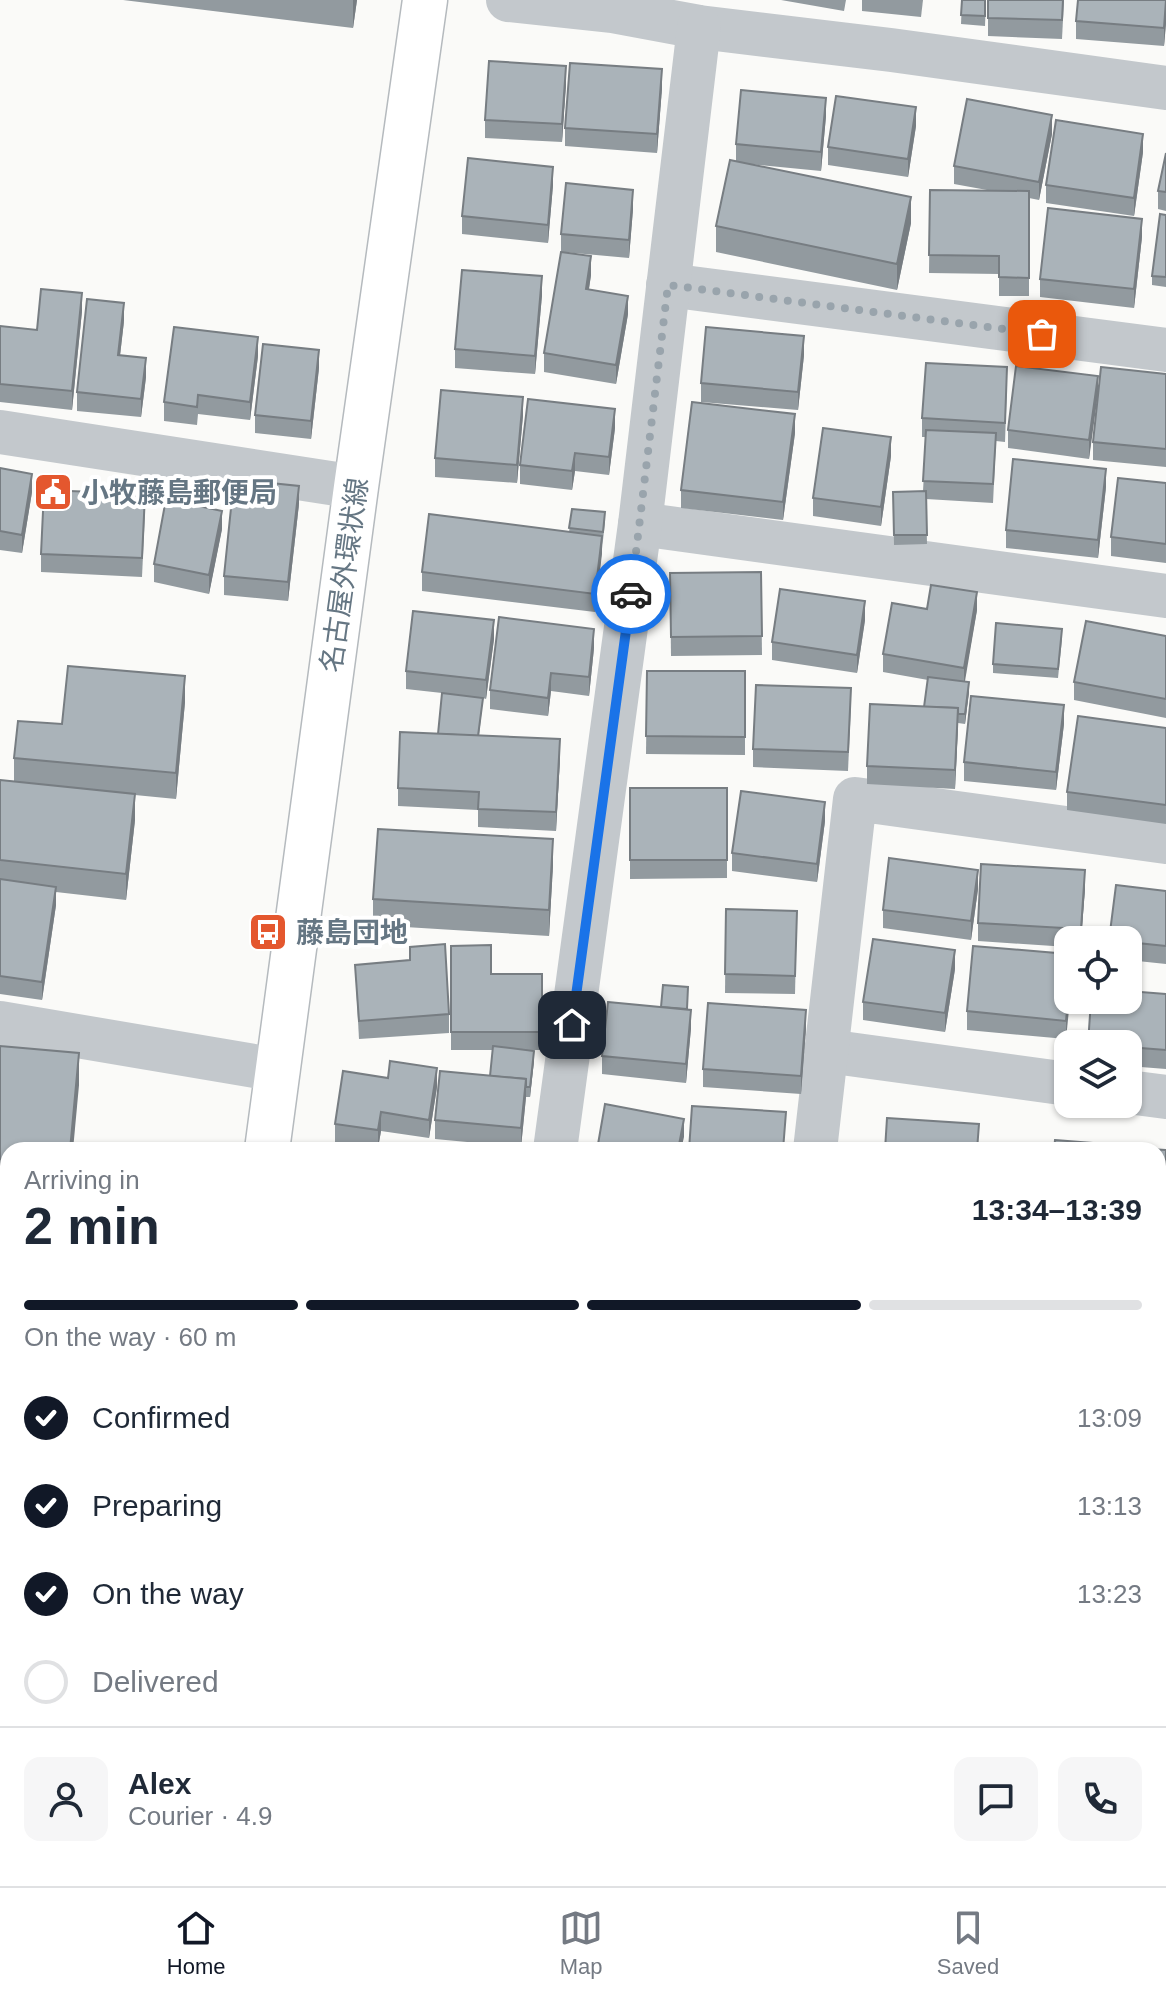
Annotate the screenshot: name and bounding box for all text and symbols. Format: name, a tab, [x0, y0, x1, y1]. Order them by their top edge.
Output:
pin	[1008, 300, 1076, 368]
icon: bag	[1020, 312, 1064, 356]
public building icon: 小牧藤島郵便局	[32, 471, 74, 513]
street label: 名古屋外環状線	[316, 476, 373, 674]
place label: 小牧藤島郵便局	[81, 477, 277, 508]
courier	[591, 554, 671, 634]
icon: car	[609, 572, 653, 616]
bus stop icon: 藤島団地	[247, 911, 289, 953]
place label: 藤島団地	[296, 917, 408, 948]
map controls	[1054, 926, 1142, 1118]
button: locate	[1054, 926, 1142, 1014]
pin	[538, 991, 606, 1059]
icon: home	[550, 1003, 594, 1047]
button: layers	[1054, 1030, 1142, 1118]
text: Arriving in	[24, 1165, 140, 1195]
text: 13:34–13:39	[972, 1193, 1142, 1226]
text: 2 min	[24, 1197, 160, 1255]
text: On the way · 60 m	[24, 1322, 236, 1352]
icon: check	[24, 1396, 68, 1440]
text: Confirmed	[92, 1401, 230, 1434]
text: 13:09	[1077, 1403, 1142, 1433]
icon: check	[24, 1484, 68, 1528]
text: Preparing	[92, 1489, 222, 1522]
text: 13:13	[1077, 1491, 1142, 1521]
icon: check	[24, 1572, 68, 1616]
text: On the way	[92, 1577, 244, 1610]
text: 13:23	[1077, 1579, 1142, 1609]
text: Delivered	[92, 1665, 219, 1698]
button: person	[24, 1757, 108, 1841]
button: chat	[954, 1757, 1038, 1841]
button: phone	[1058, 1757, 1142, 1841]
text: Alex	[128, 1767, 191, 1800]
text: Courier · 4.9	[128, 1801, 273, 1831]
tab: Home	[167, 1906, 226, 1980]
tab: Map	[559, 1906, 603, 1980]
tab: Saved	[937, 1906, 999, 1980]

